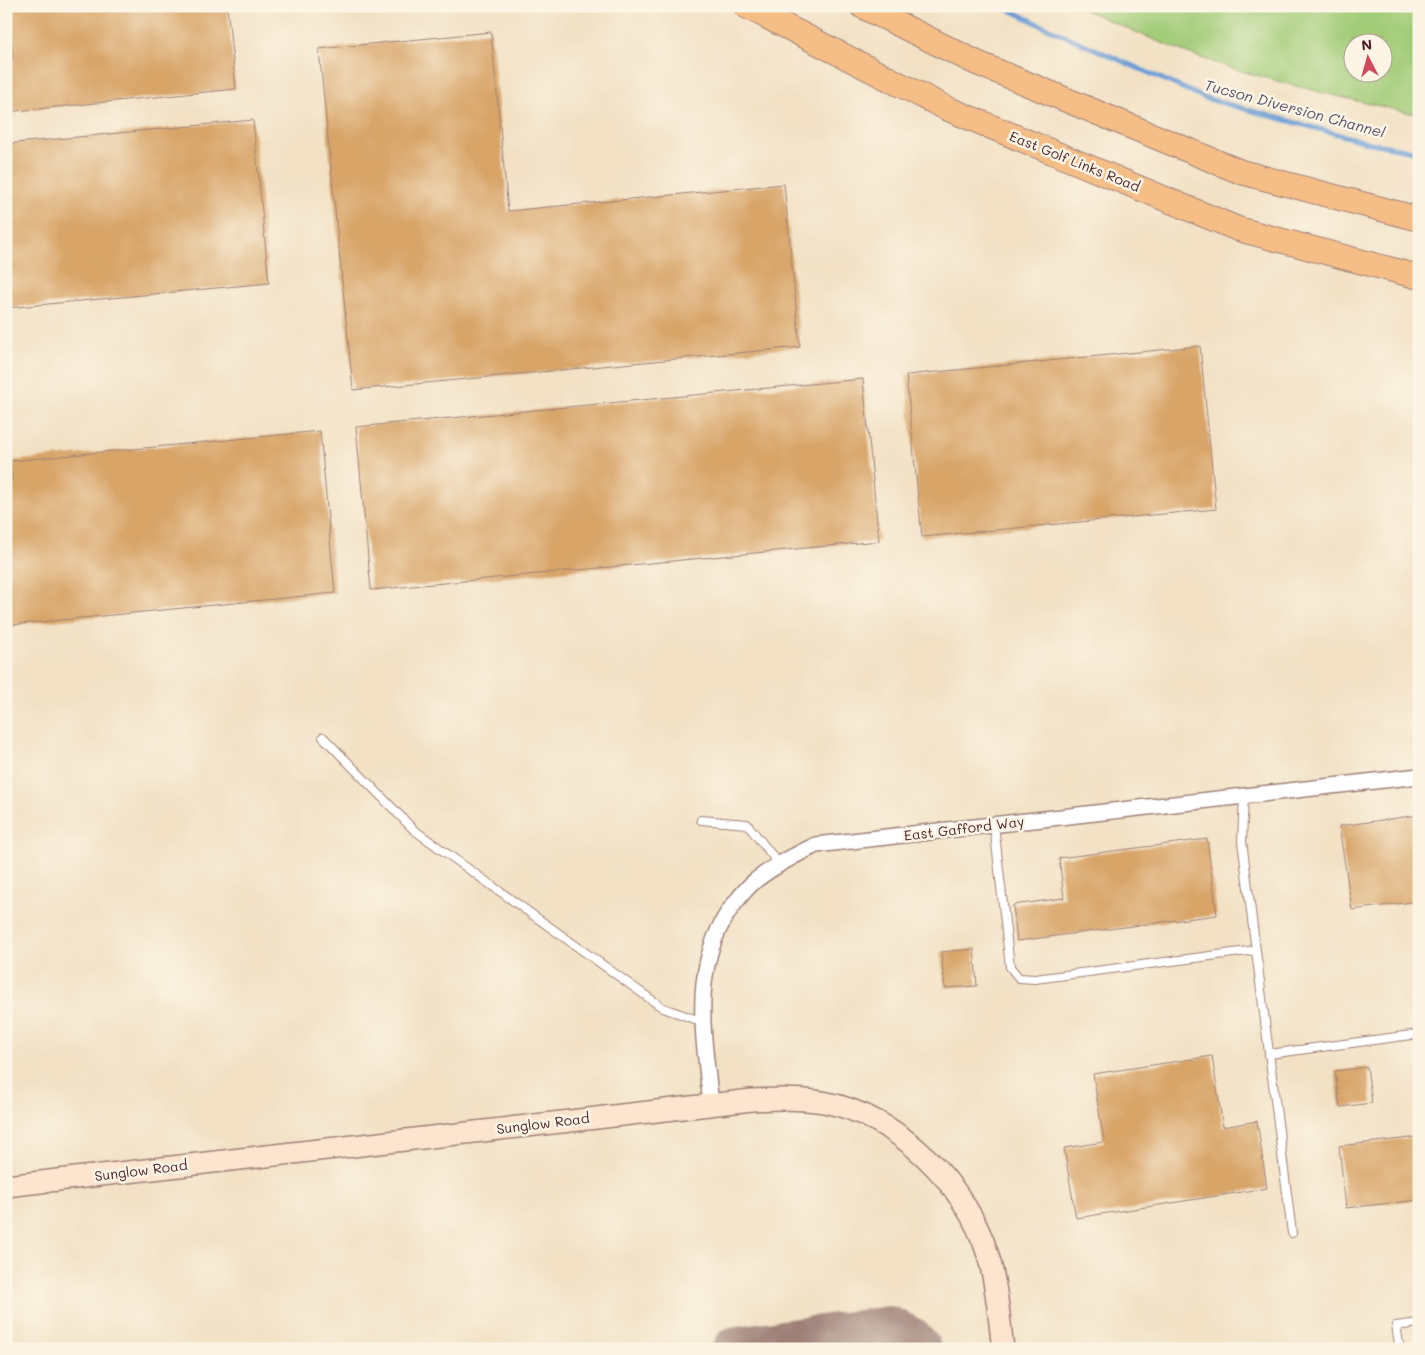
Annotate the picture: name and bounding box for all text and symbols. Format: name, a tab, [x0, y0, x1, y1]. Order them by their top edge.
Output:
north arrow	[1342, 32, 1392, 82]
text: N	[1360, 35, 1373, 55]
water label: Tucson Diversion Channel	[1202, 74, 1388, 142]
street label: East Golf Links Road	[1007, 126, 1143, 196]
street label: East Gafford Way	[903, 811, 1025, 845]
street label: Sunglow Road	[495, 1108, 591, 1138]
street label: Sunglow Road	[93, 1155, 189, 1185]

